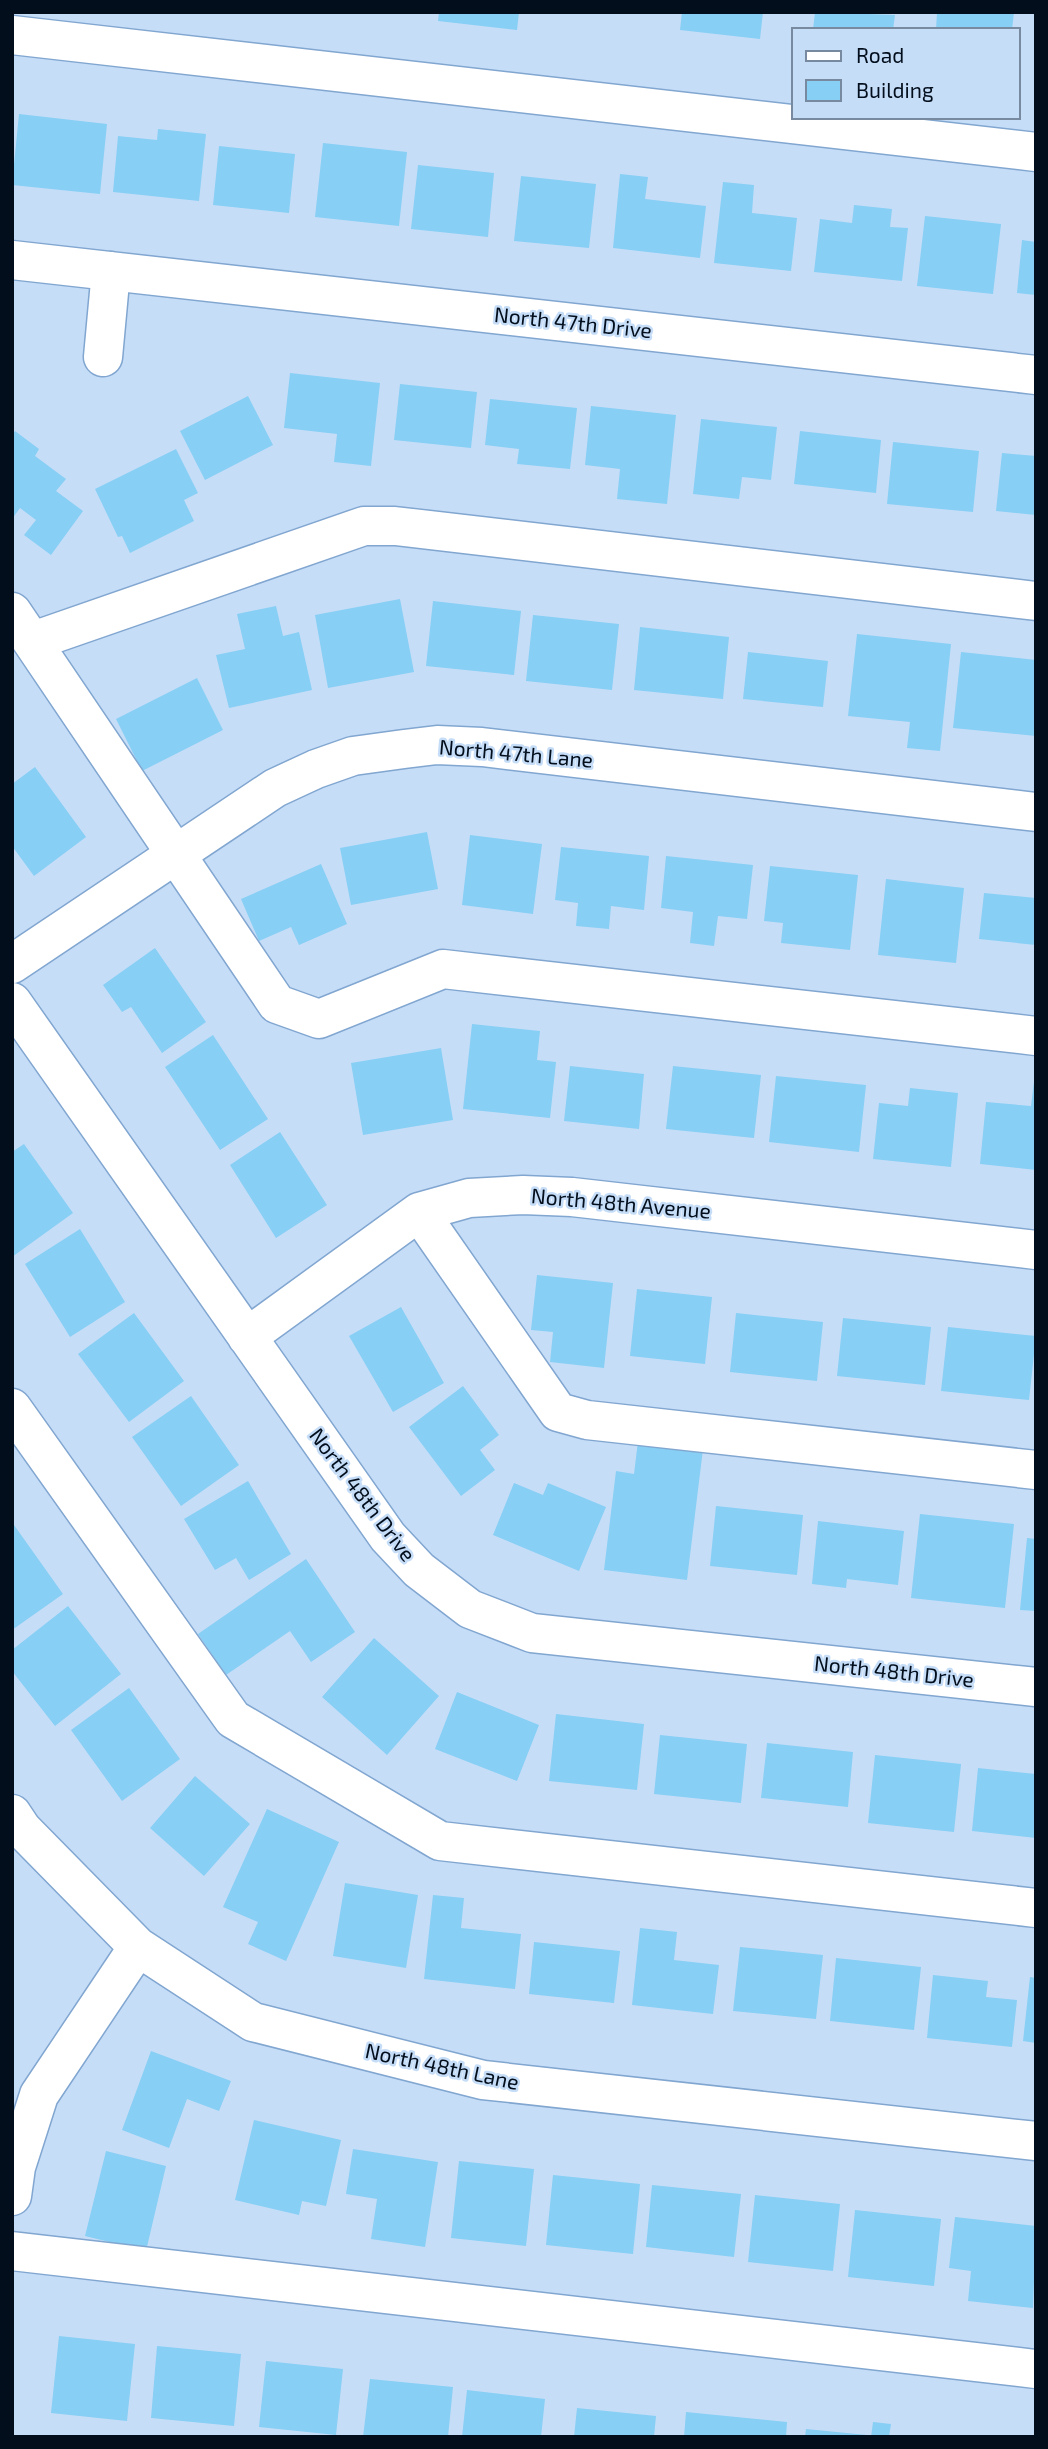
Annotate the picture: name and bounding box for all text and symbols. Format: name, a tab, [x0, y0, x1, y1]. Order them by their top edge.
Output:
legend	[792, 28, 1020, 119]
text: Road	[856, 42, 904, 67]
text: Building	[856, 77, 934, 102]
street label: North 47th Drive	[493, 301, 653, 342]
street label: North 47th Lane	[438, 733, 594, 772]
street label: North 48th Avenue	[530, 1182, 712, 1223]
street label: North 48th Drive	[305, 1423, 421, 1566]
street label: North 48th Drive	[813, 1650, 975, 1691]
street label: North 48th Lane	[363, 2037, 521, 2094]

